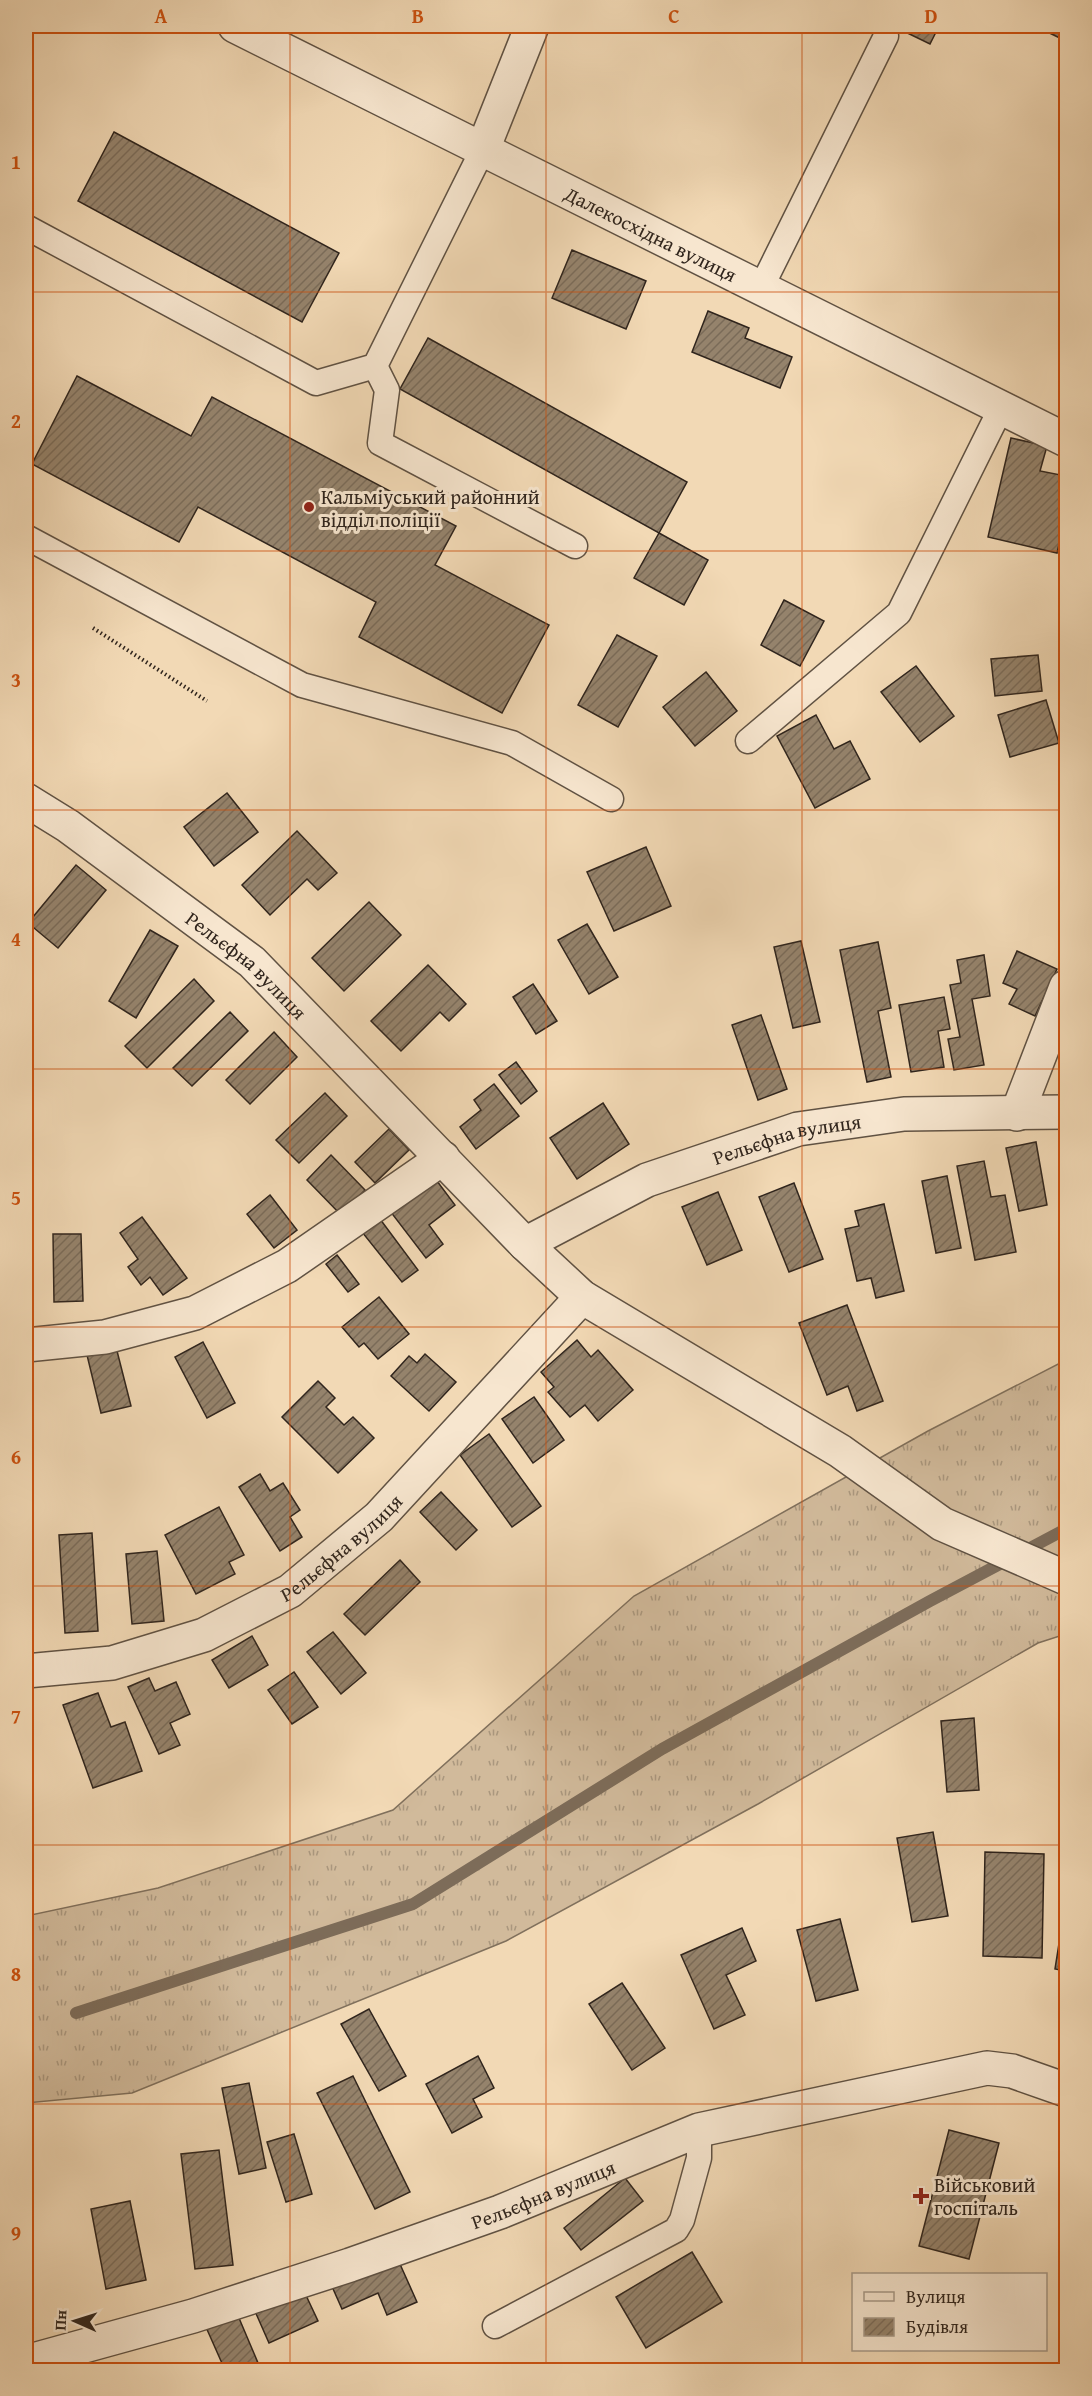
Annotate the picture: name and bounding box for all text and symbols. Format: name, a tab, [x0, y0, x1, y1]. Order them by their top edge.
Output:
text: A	[155, 1, 168, 30]
text: B	[412, 1, 424, 30]
text: C	[668, 1, 680, 30]
text: D	[924, 1, 938, 30]
text: 1	[11, 147, 21, 176]
street label: Далекосхідна вулиця	[559, 178, 742, 288]
text: 2	[11, 406, 21, 435]
place label: Кальміуський районний відділ поліції	[321, 482, 540, 534]
marker: Кальміуський районний відділ поліції	[302, 500, 316, 514]
text: 3	[11, 665, 21, 694]
street label: Рельєфна вулиця	[180, 904, 314, 1025]
text: 4	[11, 924, 21, 953]
street label: Рельєфна вулиця	[709, 1106, 863, 1171]
text: 5	[11, 1183, 21, 1212]
text: 6	[11, 1442, 21, 1471]
street label: Рельєфна вулиця	[275, 1487, 408, 1608]
text: 7	[11, 1701, 21, 1730]
text: 8	[11, 1959, 21, 1988]
street label: Рельєфна вулиця	[467, 2152, 619, 2236]
place label: Військовий госпіталь	[934, 2170, 1035, 2222]
marker: Військовий госпіталь	[912, 2187, 930, 2205]
text: 9	[11, 2218, 21, 2247]
legend	[852, 2273, 1047, 2351]
text: Вулиця	[906, 2283, 965, 2310]
north arrow	[45, 2291, 105, 2351]
text: Пн	[47, 2309, 73, 2331]
text: Будівля	[906, 2313, 968, 2340]

